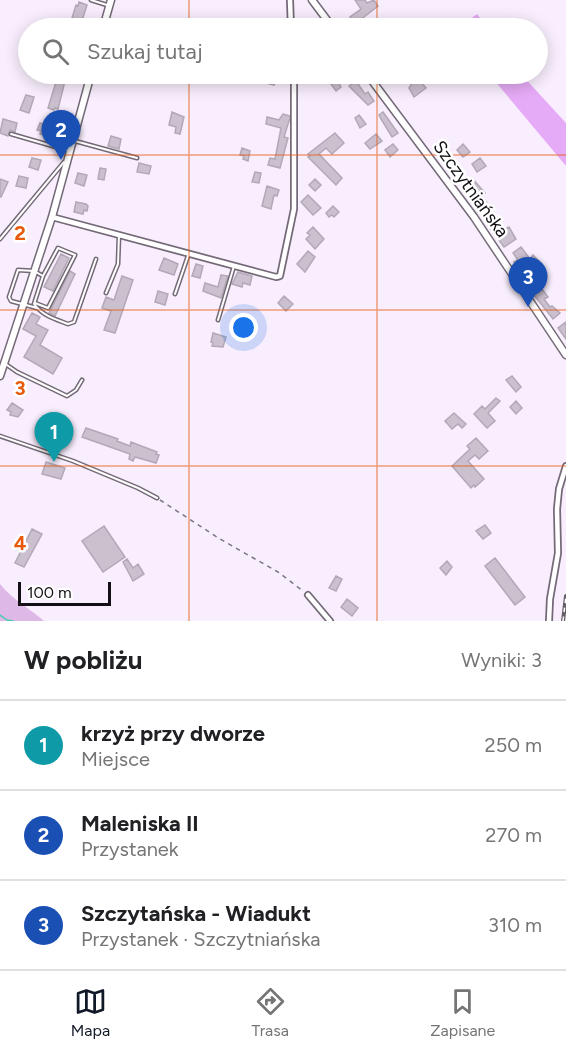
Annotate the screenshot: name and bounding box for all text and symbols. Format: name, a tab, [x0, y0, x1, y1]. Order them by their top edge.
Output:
search box	[18, 18, 548, 84]
icon: search	[39, 35, 72, 68]
text: Szukaj tutaj	[87, 38, 203, 65]
pin: 2	[42, 110, 80, 160]
street label: Szczytniańska	[429, 136, 513, 242]
text: 2	[14, 221, 26, 245]
pin: 3	[508, 258, 548, 307]
your location	[229, 313, 258, 342]
text: 3	[14, 376, 26, 400]
pin: 1	[34, 412, 74, 462]
text: 4	[14, 531, 27, 555]
scale bar	[18, 579, 111, 606]
text: 100 m	[27, 583, 72, 602]
text: W pobliżu	[24, 644, 142, 676]
text: Wyniki: 3	[461, 648, 542, 672]
text: krzyż przy dworze	[81, 720, 265, 747]
text: 1	[39, 733, 48, 757]
text: 250 m	[485, 733, 542, 757]
text: Miejsce	[81, 747, 150, 771]
text: Maleniska II	[81, 810, 199, 837]
text: 2	[38, 823, 49, 847]
text: 270 m	[485, 823, 542, 847]
text: Przystanek	[81, 837, 178, 861]
text: Szczytańska - Wiadukt	[81, 900, 311, 927]
text: 3	[38, 913, 49, 937]
text: 310 m	[488, 913, 542, 937]
text: Przystanek · Szczytniańska	[81, 927, 320, 951]
tab: Mapa	[71, 985, 110, 1040]
tab: Trasa	[252, 985, 289, 1040]
tab: Zapisane	[430, 985, 495, 1040]

